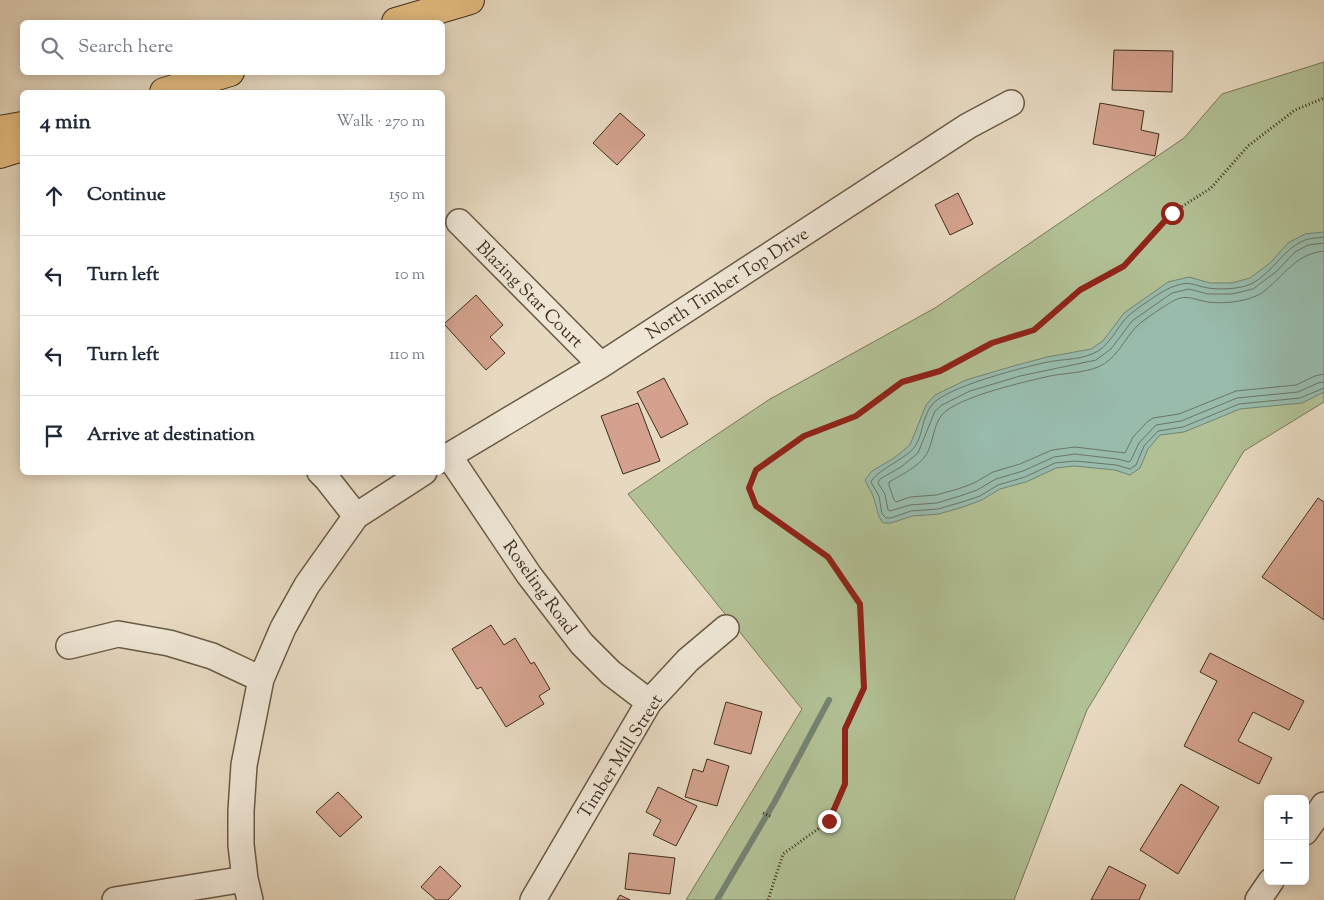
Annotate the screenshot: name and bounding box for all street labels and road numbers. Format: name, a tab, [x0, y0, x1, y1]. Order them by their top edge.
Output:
street label: North Timber Top Drive	[642, 222, 815, 347]
street label: Blazing Star Court	[469, 236, 588, 355]
street label: Roseling Road	[495, 536, 582, 641]
street label: Timber Mill Street	[573, 690, 670, 824]

